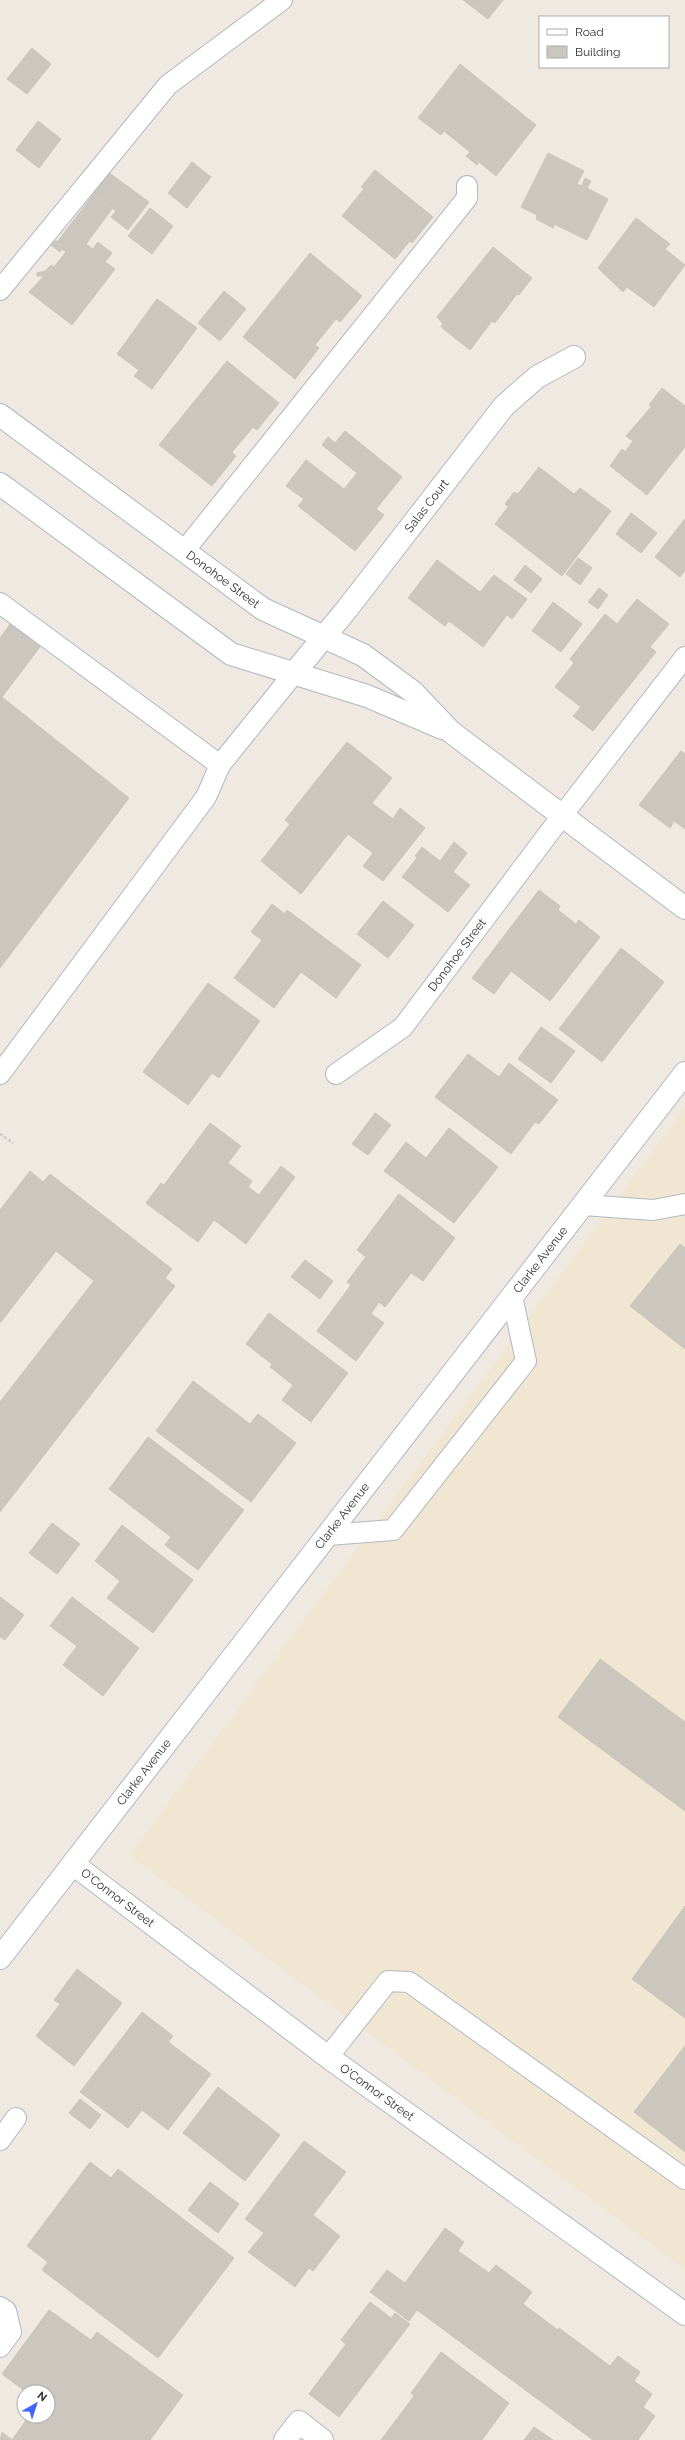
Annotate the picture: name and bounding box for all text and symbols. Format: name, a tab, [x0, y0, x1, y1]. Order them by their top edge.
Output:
legend	[539, 16, 669, 68]
text: Road	[575, 25, 604, 39]
text: Building	[575, 45, 621, 59]
street label: Salas Court	[402, 477, 452, 535]
street label: Donohoe Street	[184, 548, 262, 611]
street label: Donohoe Street	[425, 916, 489, 994]
street label: Clarke Avenue	[510, 1224, 571, 1296]
street label: Clarke Avenue	[312, 1480, 372, 1552]
street label: Clarke Avenue	[114, 1736, 174, 1808]
street label: O'Connor Street	[78, 1866, 157, 1930]
street label: O'Connor Street	[337, 2061, 417, 2124]
north arrow	[16, 2384, 56, 2424]
text: N	[35, 2389, 49, 2404]

